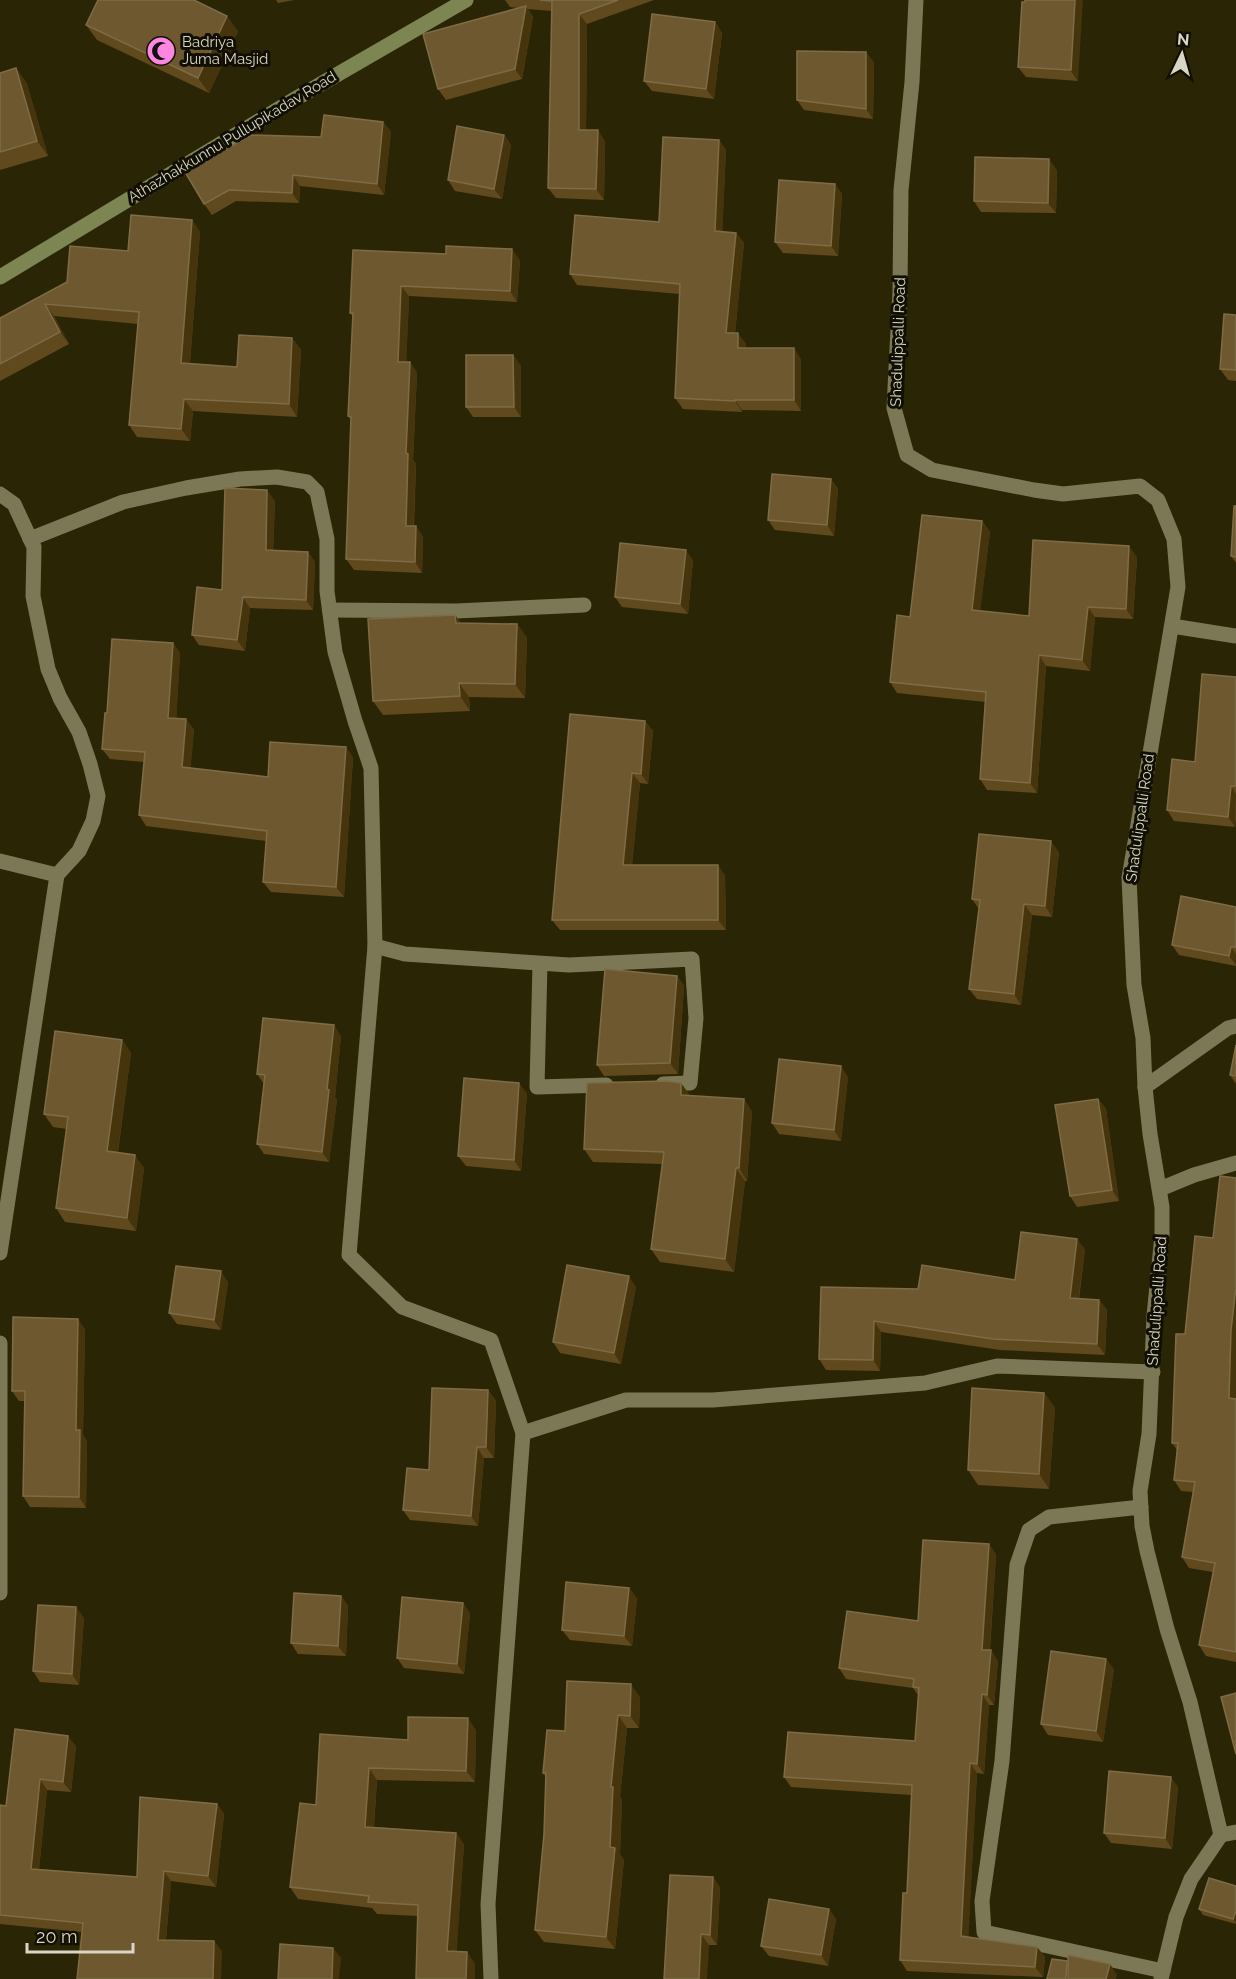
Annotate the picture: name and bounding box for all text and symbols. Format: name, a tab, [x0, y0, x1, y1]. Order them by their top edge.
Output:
north arrow	[1152, 24, 1212, 84]
text: N	[1176, 30, 1190, 50]
place label: Badriya Juma Masjid	[182, 33, 268, 68]
mosque icon: Badriya Juma Masjid	[145, 35, 177, 67]
street label: Athazhakkunnu Pullupikadav Road	[125, 68, 339, 206]
street label: Shadulippalli Road	[887, 277, 909, 407]
street label: Shadulippalli Road	[1122, 753, 1158, 883]
street label: Shadulippalli Road	[1144, 1236, 1170, 1366]
scale bar	[27, 1916, 134, 1954]
text: 20 m	[36, 1926, 78, 1947]

